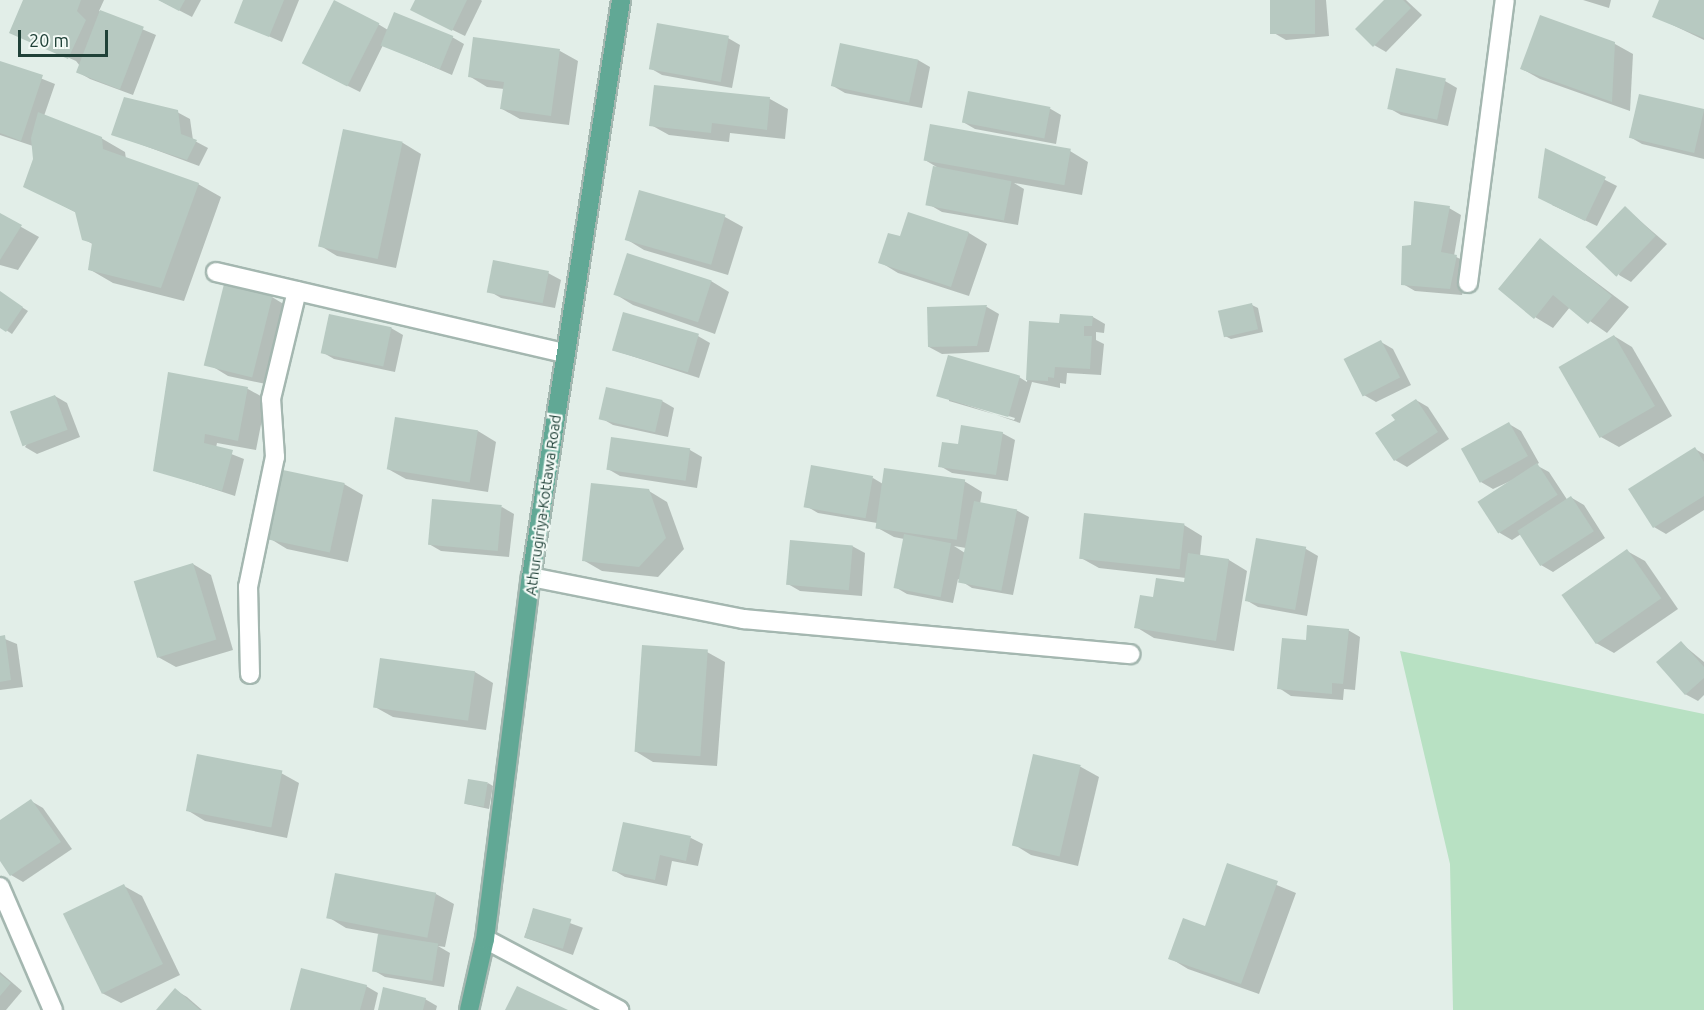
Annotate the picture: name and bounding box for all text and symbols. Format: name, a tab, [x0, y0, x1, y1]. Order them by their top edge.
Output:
scale bar	[21, 18, 111, 56]
text: 20 m	[29, 30, 69, 50]
street label: Athurugiriya-Kottawa Road	[521, 413, 565, 597]

